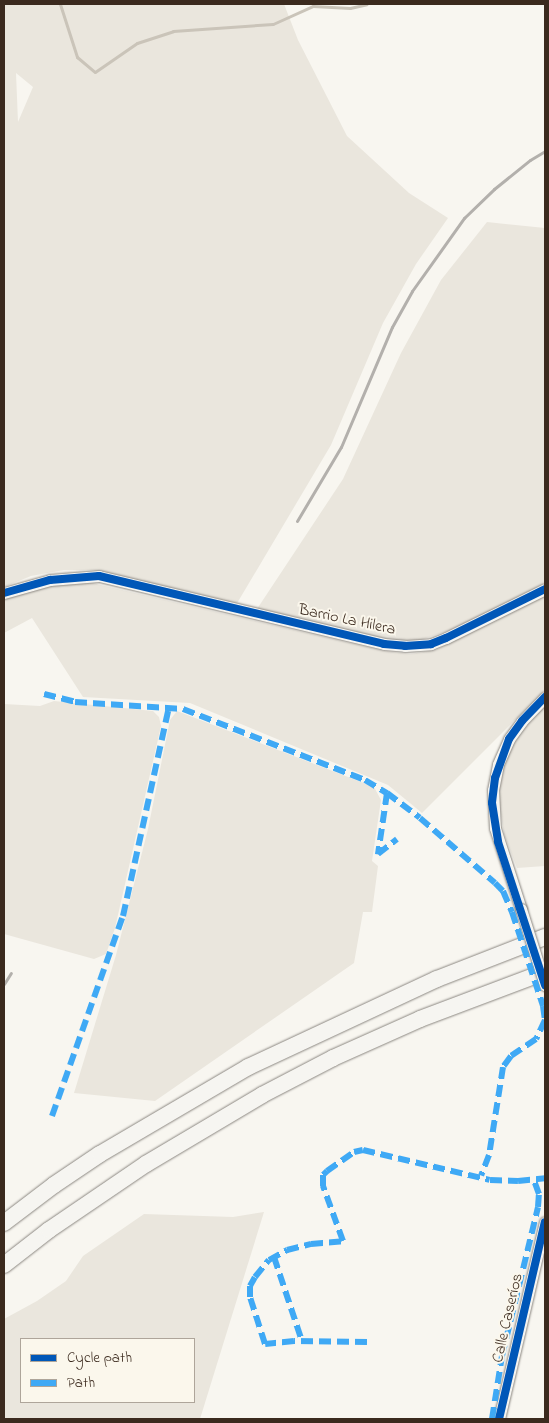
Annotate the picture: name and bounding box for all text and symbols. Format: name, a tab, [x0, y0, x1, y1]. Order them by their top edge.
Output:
street label: Barrio La Hilera	[297, 600, 397, 640]
street label: Calle Caseríos	[488, 1272, 528, 1364]
legend	[20, 1338, 195, 1403]
text: Cycle path	[67, 1347, 132, 1369]
text: Path	[67, 1372, 95, 1394]

